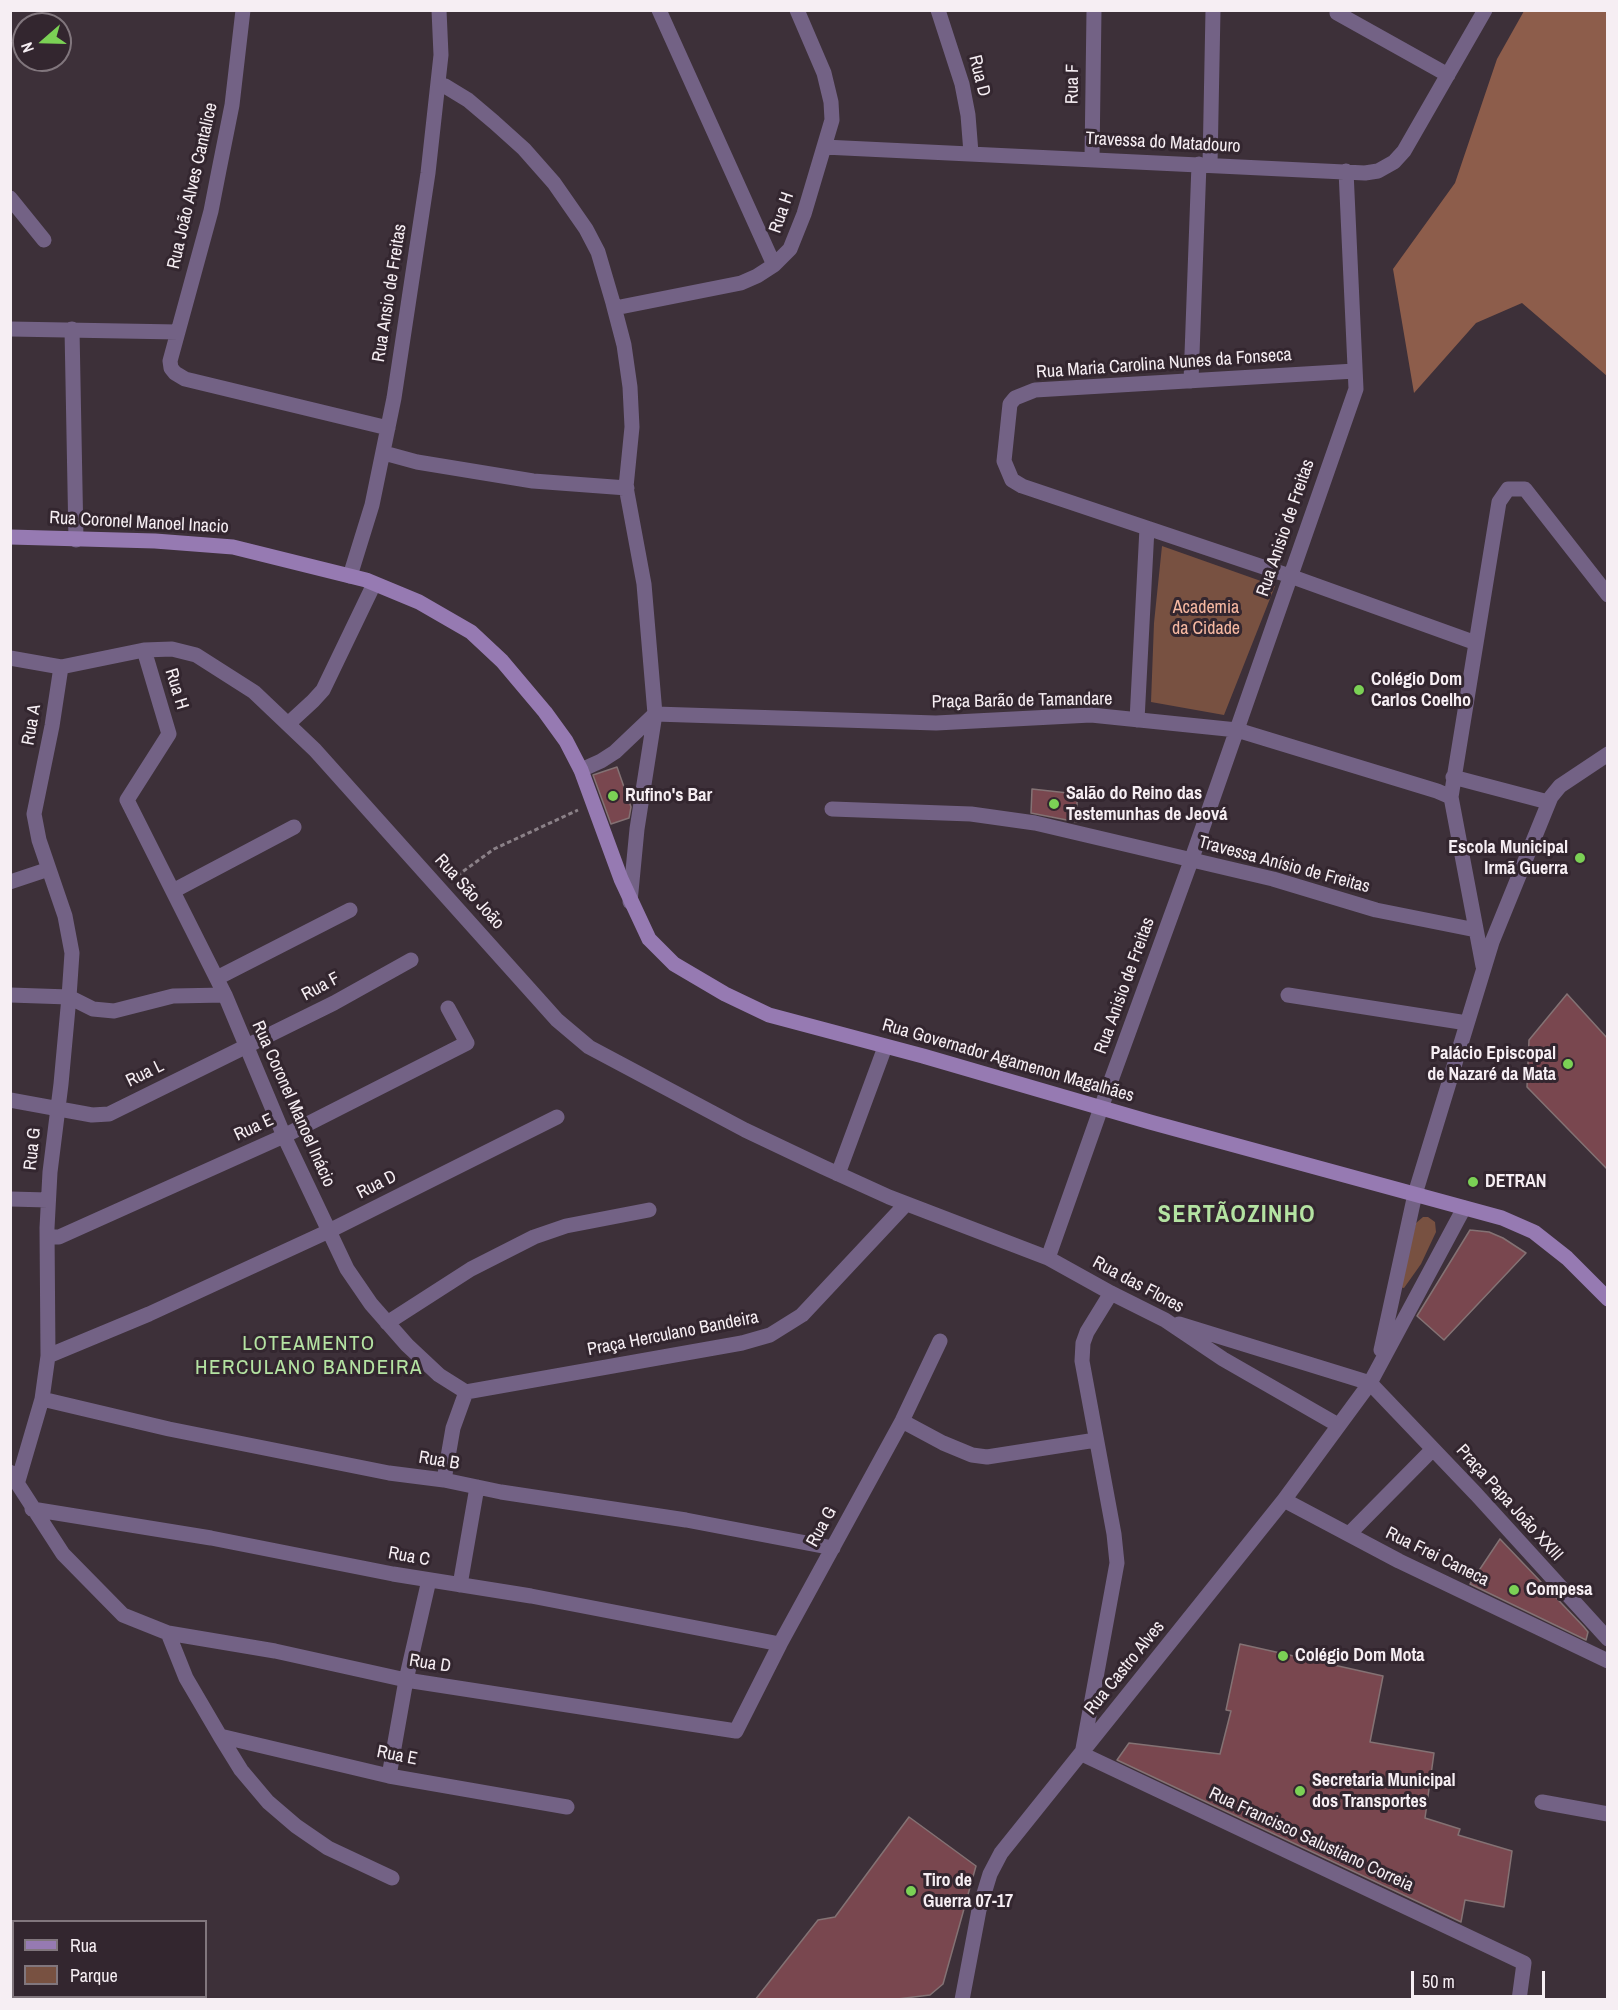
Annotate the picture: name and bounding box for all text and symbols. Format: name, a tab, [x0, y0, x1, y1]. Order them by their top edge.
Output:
north arrow	[12, 12, 72, 72]
text: N	[15, 39, 39, 56]
street label: Rua D	[963, 53, 995, 99]
street label: Rua F	[1062, 64, 1084, 104]
street label: Rua João Alves Cantalice	[163, 101, 223, 271]
street label: Travessa do Matadouro	[1085, 128, 1241, 158]
street label: Rua H	[765, 190, 799, 236]
street label: Rua Ansio de Freitas	[368, 222, 412, 364]
street label: Rua Maria Carolina Nunes da Fonseca	[1036, 344, 1292, 384]
street label: Rua Anisio de Freitas	[1252, 457, 1320, 599]
street label: Rua Coronel Manoel Inacio	[49, 508, 229, 538]
park label: Academia da Cidade	[1172, 597, 1240, 640]
street label: Rua H	[160, 666, 192, 712]
place label: Colégio Dom Carlos Coelho	[1371, 669, 1471, 712]
marker: Colégio Dom Carlos Coelho	[1352, 683, 1366, 697]
street label: Praça Barão de Tamandare	[931, 689, 1113, 713]
street label: Rua A	[18, 703, 46, 747]
place label: Salão do Reino das Testemunhas de Jeová	[1066, 783, 1227, 826]
place label: Rufino's Bar	[625, 785, 712, 807]
marker: Rufino's Bar	[606, 789, 620, 803]
marker: Salão do Reino das Testemunhas de Jeová	[1047, 797, 1061, 811]
street label: Travessa Anísio de Freitas	[1196, 832, 1372, 898]
place label: Escola Municipal Irmã Guerra	[1448, 837, 1568, 880]
street label: Rua São João	[430, 850, 508, 934]
marker: Escola Municipal Irmã Guerra	[1573, 851, 1587, 865]
street label: Rua Anisio de Freitas	[1090, 915, 1160, 1057]
street label: Rua F	[298, 968, 344, 1006]
street label: Rua Governador Agamenon Magalhães	[880, 1015, 1136, 1107]
street label: Rua Coronel Manoel Inácio	[247, 1018, 339, 1190]
place label: Palácio Episcopal de Nazaré da Mata	[1427, 1043, 1556, 1086]
street label: Rua L	[123, 1056, 167, 1092]
marker: Palácio Episcopal de Nazaré da Mata	[1561, 1057, 1575, 1071]
street label: Rua E	[231, 1110, 277, 1146]
street label: Rua G	[20, 1127, 46, 1171]
street label: Rua D	[353, 1166, 401, 1204]
place label: DETRAN	[1485, 1171, 1546, 1193]
marker: DETRAN	[1466, 1175, 1480, 1189]
district label: SERTÃOZINHO	[1158, 1202, 1316, 1230]
street label: Rua das Flores	[1089, 1252, 1187, 1318]
street label: Praça Herculano Bandeira	[586, 1307, 760, 1361]
district label: LOTEAMENTO HERCULANO BANDEIRA	[195, 1331, 423, 1381]
street label: Praça Papa João XXIII	[1451, 1440, 1567, 1566]
street label: Rua B	[417, 1447, 461, 1475]
street label: Rua G	[802, 1503, 842, 1551]
street label: Rua Frei Caneca	[1382, 1523, 1492, 1591]
street label: Rua C	[387, 1543, 431, 1571]
place label: Compesa	[1526, 1579, 1592, 1601]
marker: Compesa	[1507, 1583, 1521, 1597]
street label: Rua Castro Alves	[1080, 1617, 1170, 1719]
place label: Colégio Dom Mota	[1295, 1645, 1425, 1667]
marker: Colégio Dom Mota	[1276, 1649, 1290, 1663]
street label: Rua D	[408, 1650, 452, 1678]
street label: Rua E	[375, 1741, 419, 1771]
place label: Secretaria Municipal dos Transportes	[1312, 1770, 1456, 1812]
street label: Rua Francisco Salustiano Correia	[1205, 1783, 1417, 1897]
marker: Secretaria Municipal dos Transportes	[1293, 1784, 1307, 1798]
place label: Tiro de Guerra 07-17	[923, 1870, 1013, 1912]
marker: Tiro de Guerra 07-17	[904, 1884, 918, 1898]
legend	[12, 1920, 207, 1998]
text: Rua	[70, 1933, 97, 1958]
scale bar	[1414, 1959, 1548, 1997]
text: Parque	[70, 1963, 118, 1988]
text: 50 m	[1422, 1969, 1455, 1994]

